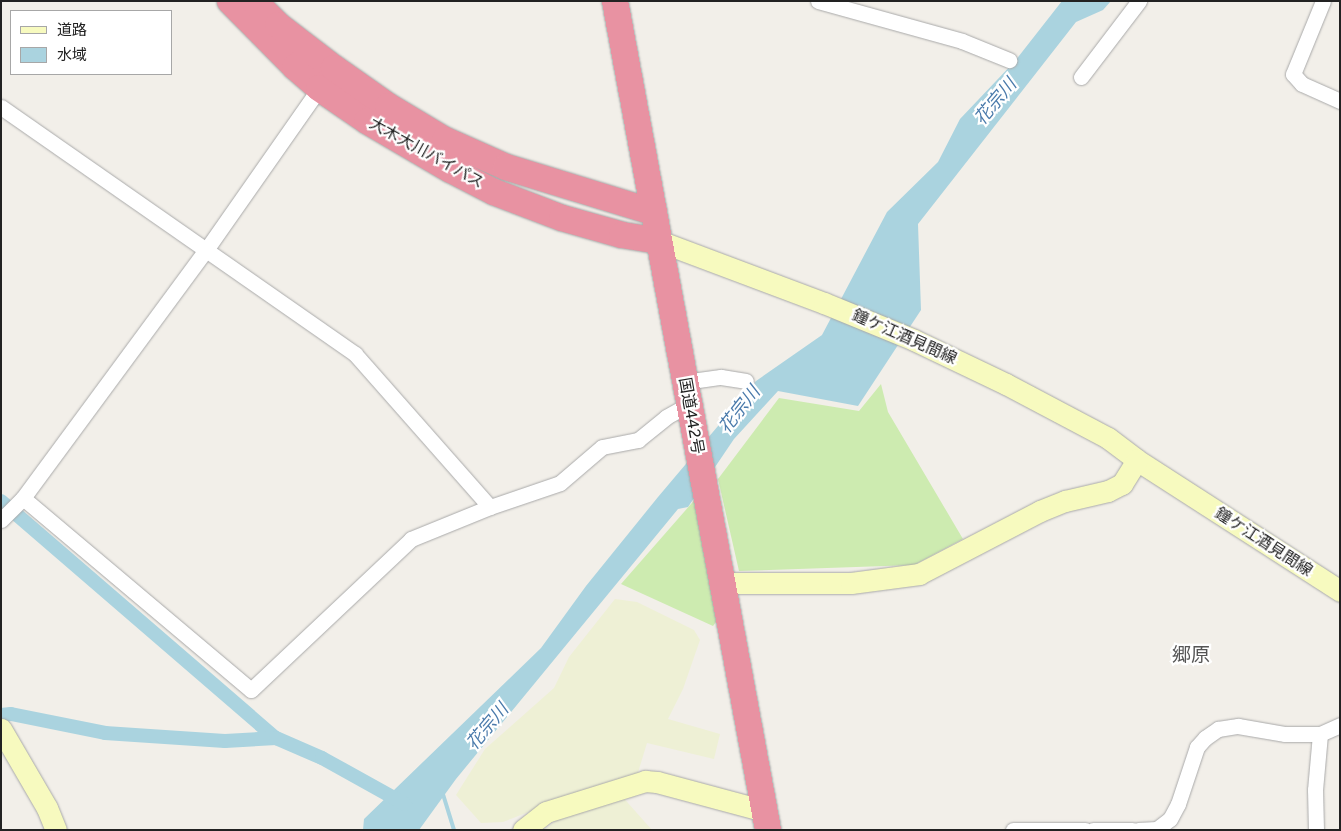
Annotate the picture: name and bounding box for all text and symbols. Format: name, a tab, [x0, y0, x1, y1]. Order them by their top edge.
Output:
legend	[10, 10, 172, 75]
text: 道路	[57, 22, 87, 41]
text: 水域	[57, 47, 87, 66]
water label: 花宗川	[971, 75, 1023, 131]
street label: 大木大川バイパス	[365, 115, 487, 193]
street label: 鐘ケ江酒見間線	[849, 306, 959, 370]
street label: 国道442号	[674, 376, 706, 456]
water label: 花宗川	[716, 383, 766, 439]
street label: 鐘ケ江酒見間線	[1211, 504, 1315, 582]
district label: 郷原	[1172, 646, 1210, 668]
water label: 花宗川	[463, 700, 515, 756]

